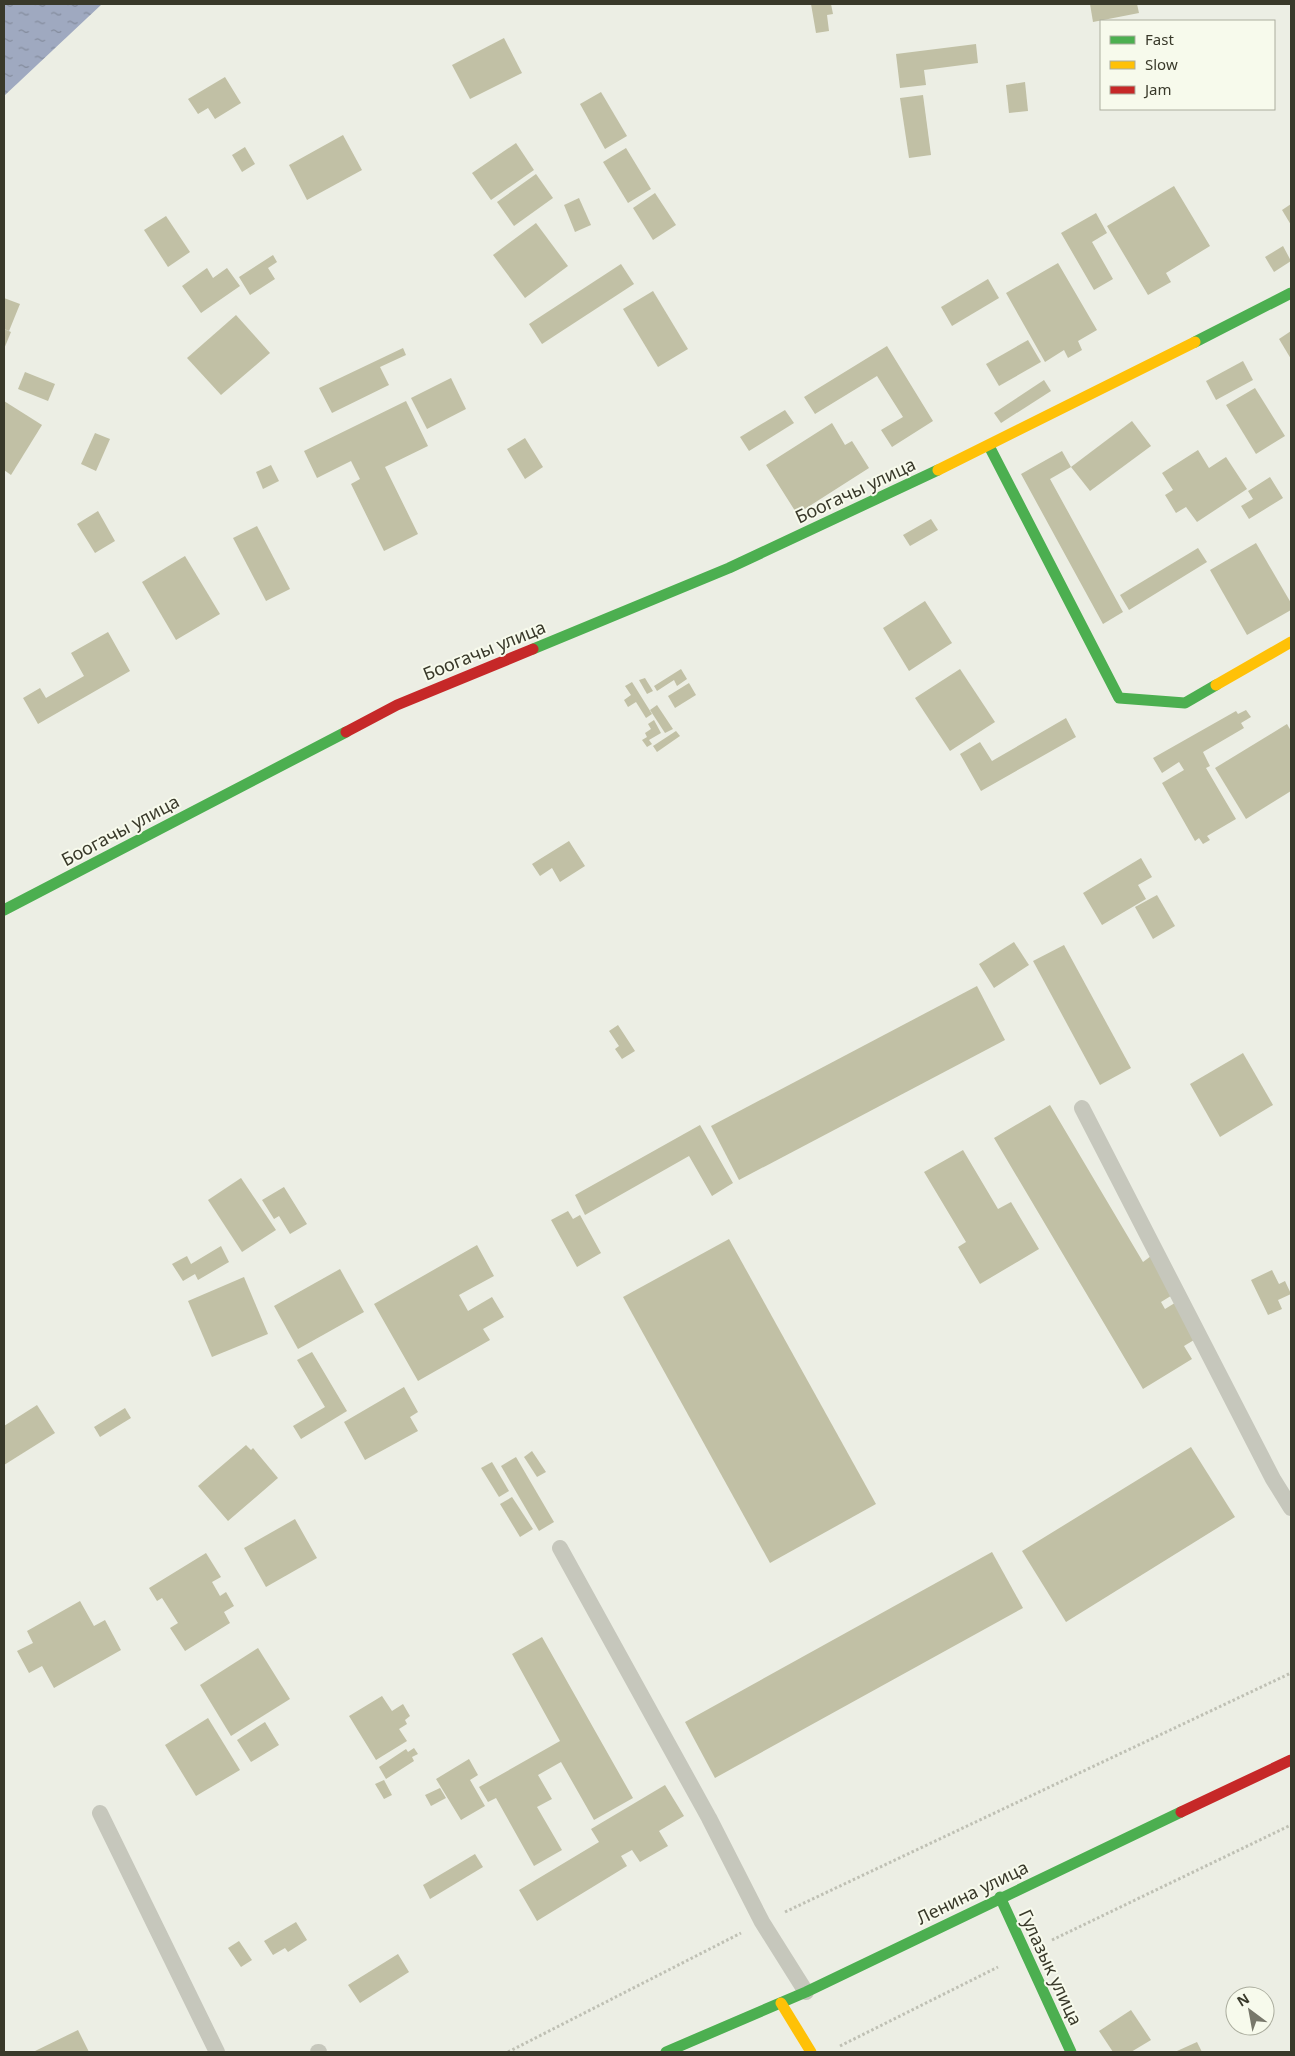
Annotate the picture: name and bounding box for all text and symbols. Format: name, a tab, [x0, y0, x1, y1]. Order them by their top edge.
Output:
legend	[1100, 20, 1275, 110]
text: Fast	[1145, 29, 1174, 49]
text: Slow	[1145, 54, 1178, 74]
text: Jam	[1143, 79, 1172, 99]
street label: Боогачы улица	[791, 452, 919, 528]
street label: Боогачы улица	[419, 614, 549, 686]
street label: Боогачы улица	[57, 789, 183, 871]
street label: Ленина улица	[912, 1855, 1032, 1929]
street label: Гулазык улица	[1014, 1905, 1088, 2029]
north arrow	[1225, 1986, 1275, 2036]
text: N	[1233, 1988, 1253, 2011]

